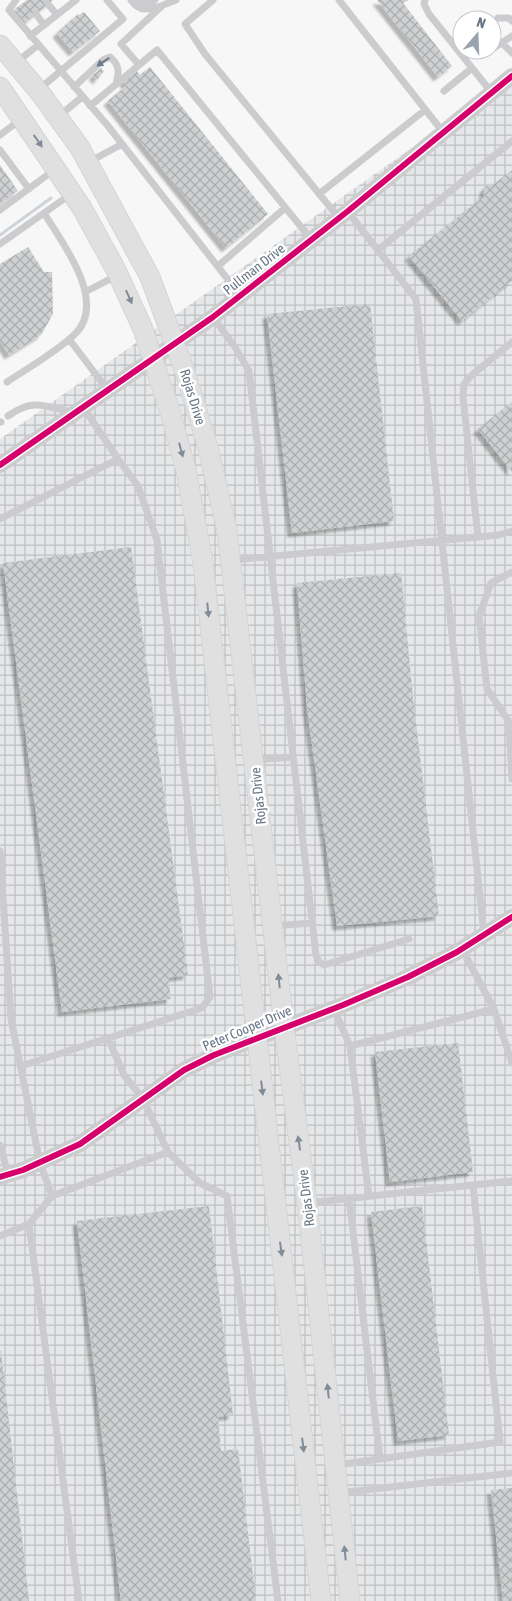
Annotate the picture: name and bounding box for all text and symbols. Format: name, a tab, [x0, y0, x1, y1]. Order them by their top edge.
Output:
north arrow	[452, 10, 502, 60]
text: N	[475, 14, 488, 32]
one-way arrow	[96, 57, 110, 66]
one-way arrow	[33, 134, 43, 148]
street label: Pullman Drive	[220, 240, 288, 298]
one-way arrow	[125, 290, 133, 304]
street label: Rojas Drive	[177, 367, 209, 427]
one-way arrow	[177, 443, 185, 458]
one-way arrow	[204, 603, 212, 619]
street label: Rojas Drive	[247, 767, 269, 825]
one-way arrow	[275, 973, 283, 989]
street label: Peter Cooper Drive	[200, 1002, 294, 1054]
one-way arrow	[258, 1080, 266, 1096]
one-way arrow	[295, 1134, 303, 1150]
street label: Rojas Drive	[295, 1169, 317, 1227]
one-way arrow	[277, 1241, 285, 1257]
one-way arrow	[323, 1383, 331, 1399]
one-way arrow	[299, 1438, 307, 1454]
one-way arrow	[341, 1544, 349, 1560]

